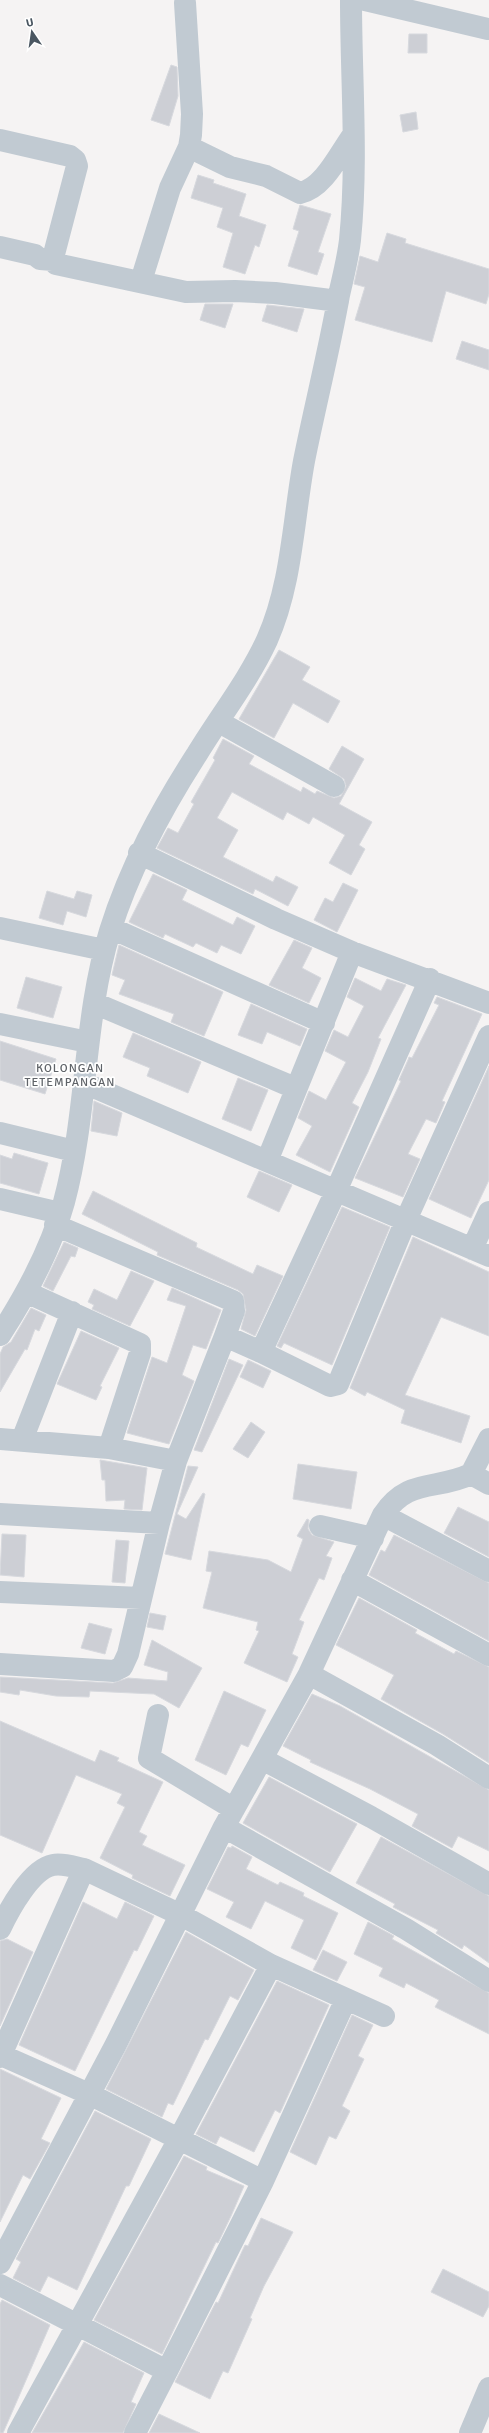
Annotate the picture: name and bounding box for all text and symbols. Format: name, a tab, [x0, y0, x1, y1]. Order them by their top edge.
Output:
north arrow	[12, 12, 52, 52]
text: U	[25, 16, 35, 30]
district label: KOLONGAN TETEMPANGAN	[25, 1061, 115, 1090]

